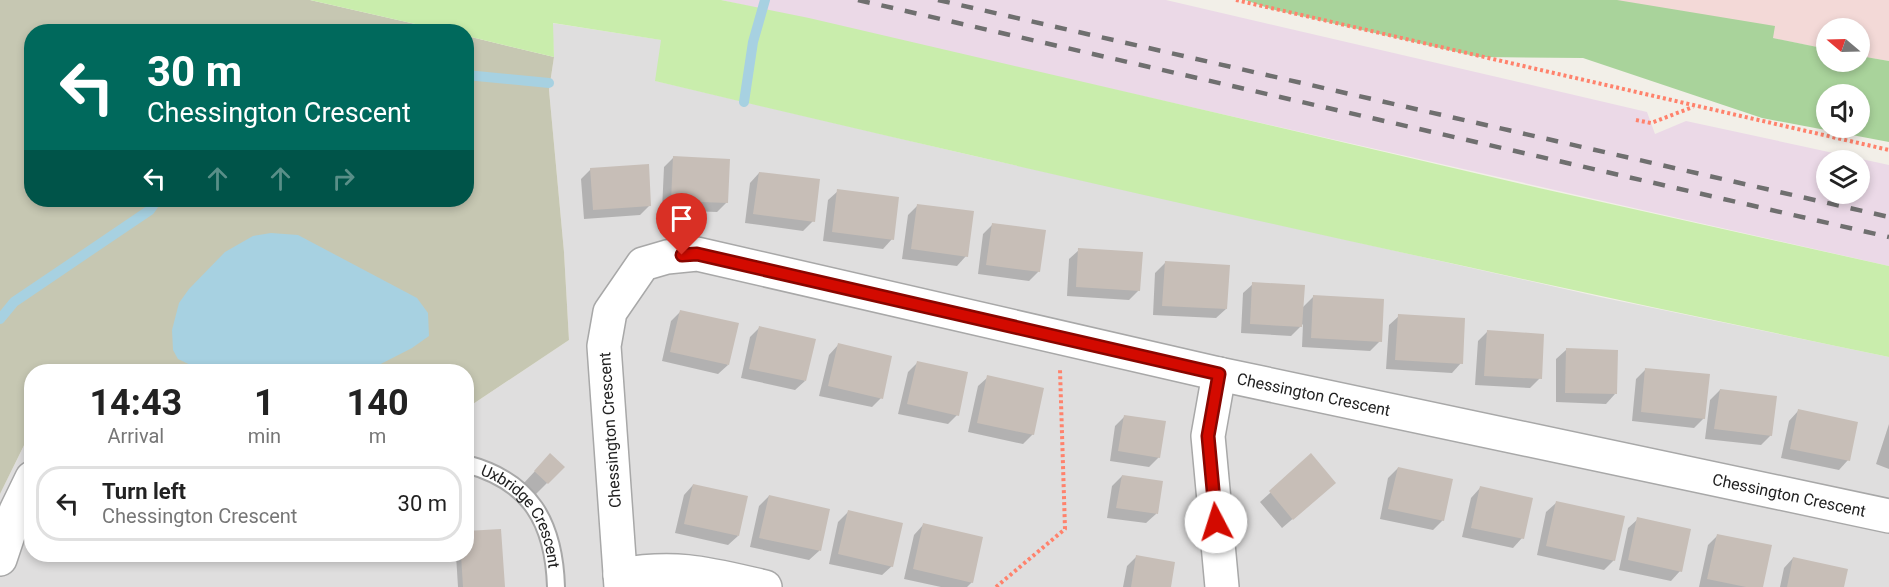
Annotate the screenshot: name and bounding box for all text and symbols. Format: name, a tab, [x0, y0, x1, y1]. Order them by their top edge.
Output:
north arrow	[1816, 18, 1870, 72]
map controls	[1816, 18, 1870, 204]
text: 30 m	[147, 47, 242, 96]
icon: left	[48, 48, 126, 126]
button: sound	[1816, 84, 1870, 138]
text: Chessington Crescent	[147, 97, 411, 129]
button: layers	[1816, 150, 1870, 204]
icon: left	[138, 162, 171, 195]
icon: ahead	[201, 162, 234, 195]
icon: ahead	[264, 162, 297, 195]
icon: right	[327, 162, 360, 195]
pin	[656, 193, 707, 255]
icon: arrive	[665, 202, 698, 235]
street label: Chessington Crescent	[595, 351, 625, 509]
street label: Chessington Crescent	[1235, 369, 1392, 420]
text: 14:43	[89, 382, 182, 424]
text: 1	[254, 382, 275, 424]
text: 140	[347, 382, 409, 424]
text: Arrival	[107, 424, 164, 448]
text: min	[248, 424, 281, 448]
text: m	[369, 424, 386, 448]
street label: Uxbridge Crescent	[478, 460, 564, 569]
street label: Chessington Crescent	[1711, 469, 1868, 520]
text: Turn left	[102, 479, 186, 504]
icon: left	[51, 487, 84, 520]
position arrow	[1184, 490, 1248, 554]
text: 30 m	[398, 491, 447, 516]
text: Chessington Crescent	[102, 504, 297, 528]

